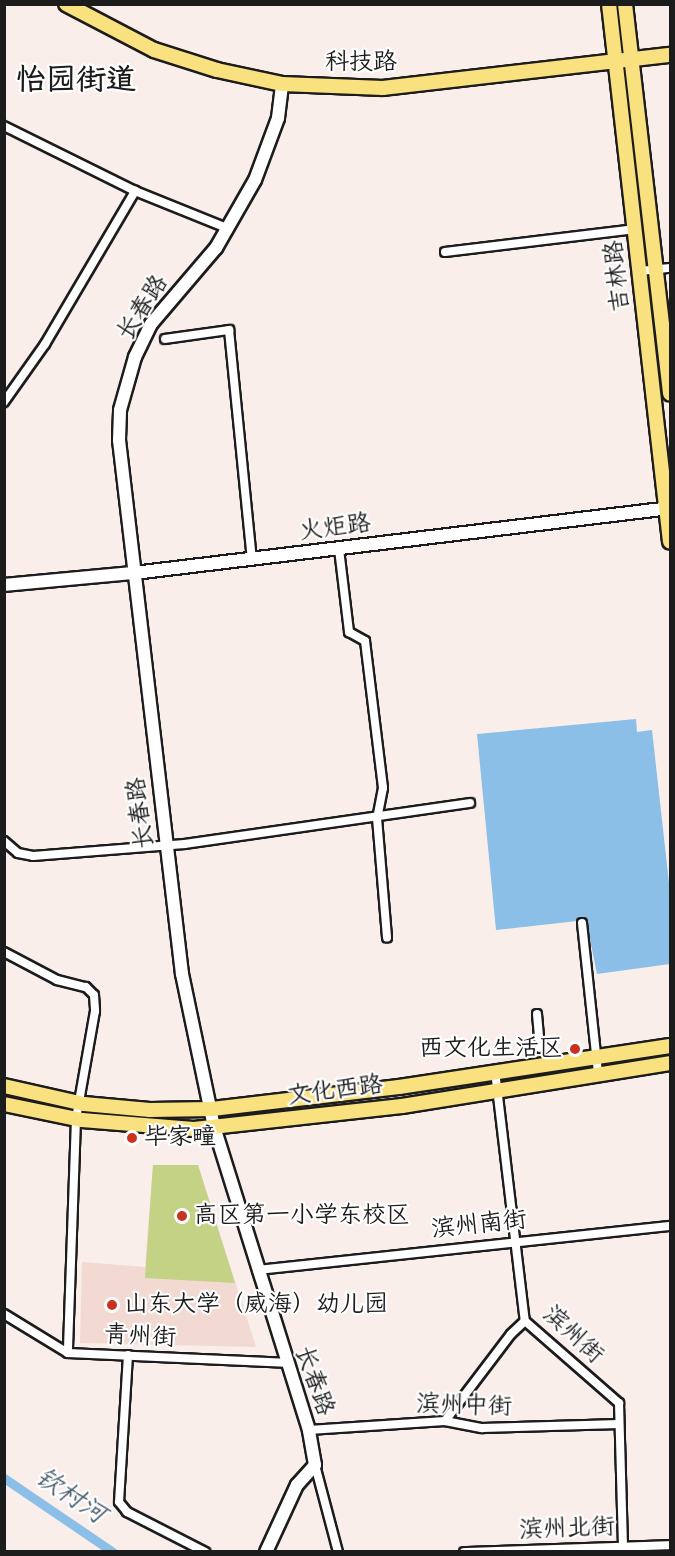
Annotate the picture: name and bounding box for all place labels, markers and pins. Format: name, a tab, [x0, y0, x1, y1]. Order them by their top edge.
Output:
place label: 西文化生活区	[419, 1035, 563, 1063]
marker: 西文化生活区	[568, 1042, 582, 1056]
place label: 毕家疃	[144, 1124, 216, 1152]
marker: 毕家疃	[125, 1131, 139, 1145]
place label: 高区第一小学东校区	[194, 1202, 410, 1230]
marker: 高区第一小学东校区	[175, 1209, 189, 1223]
place label: 山东大学（威海）幼儿园	[124, 1291, 388, 1319]
marker: 山东大学（威海）幼儿园	[105, 1298, 119, 1312]

